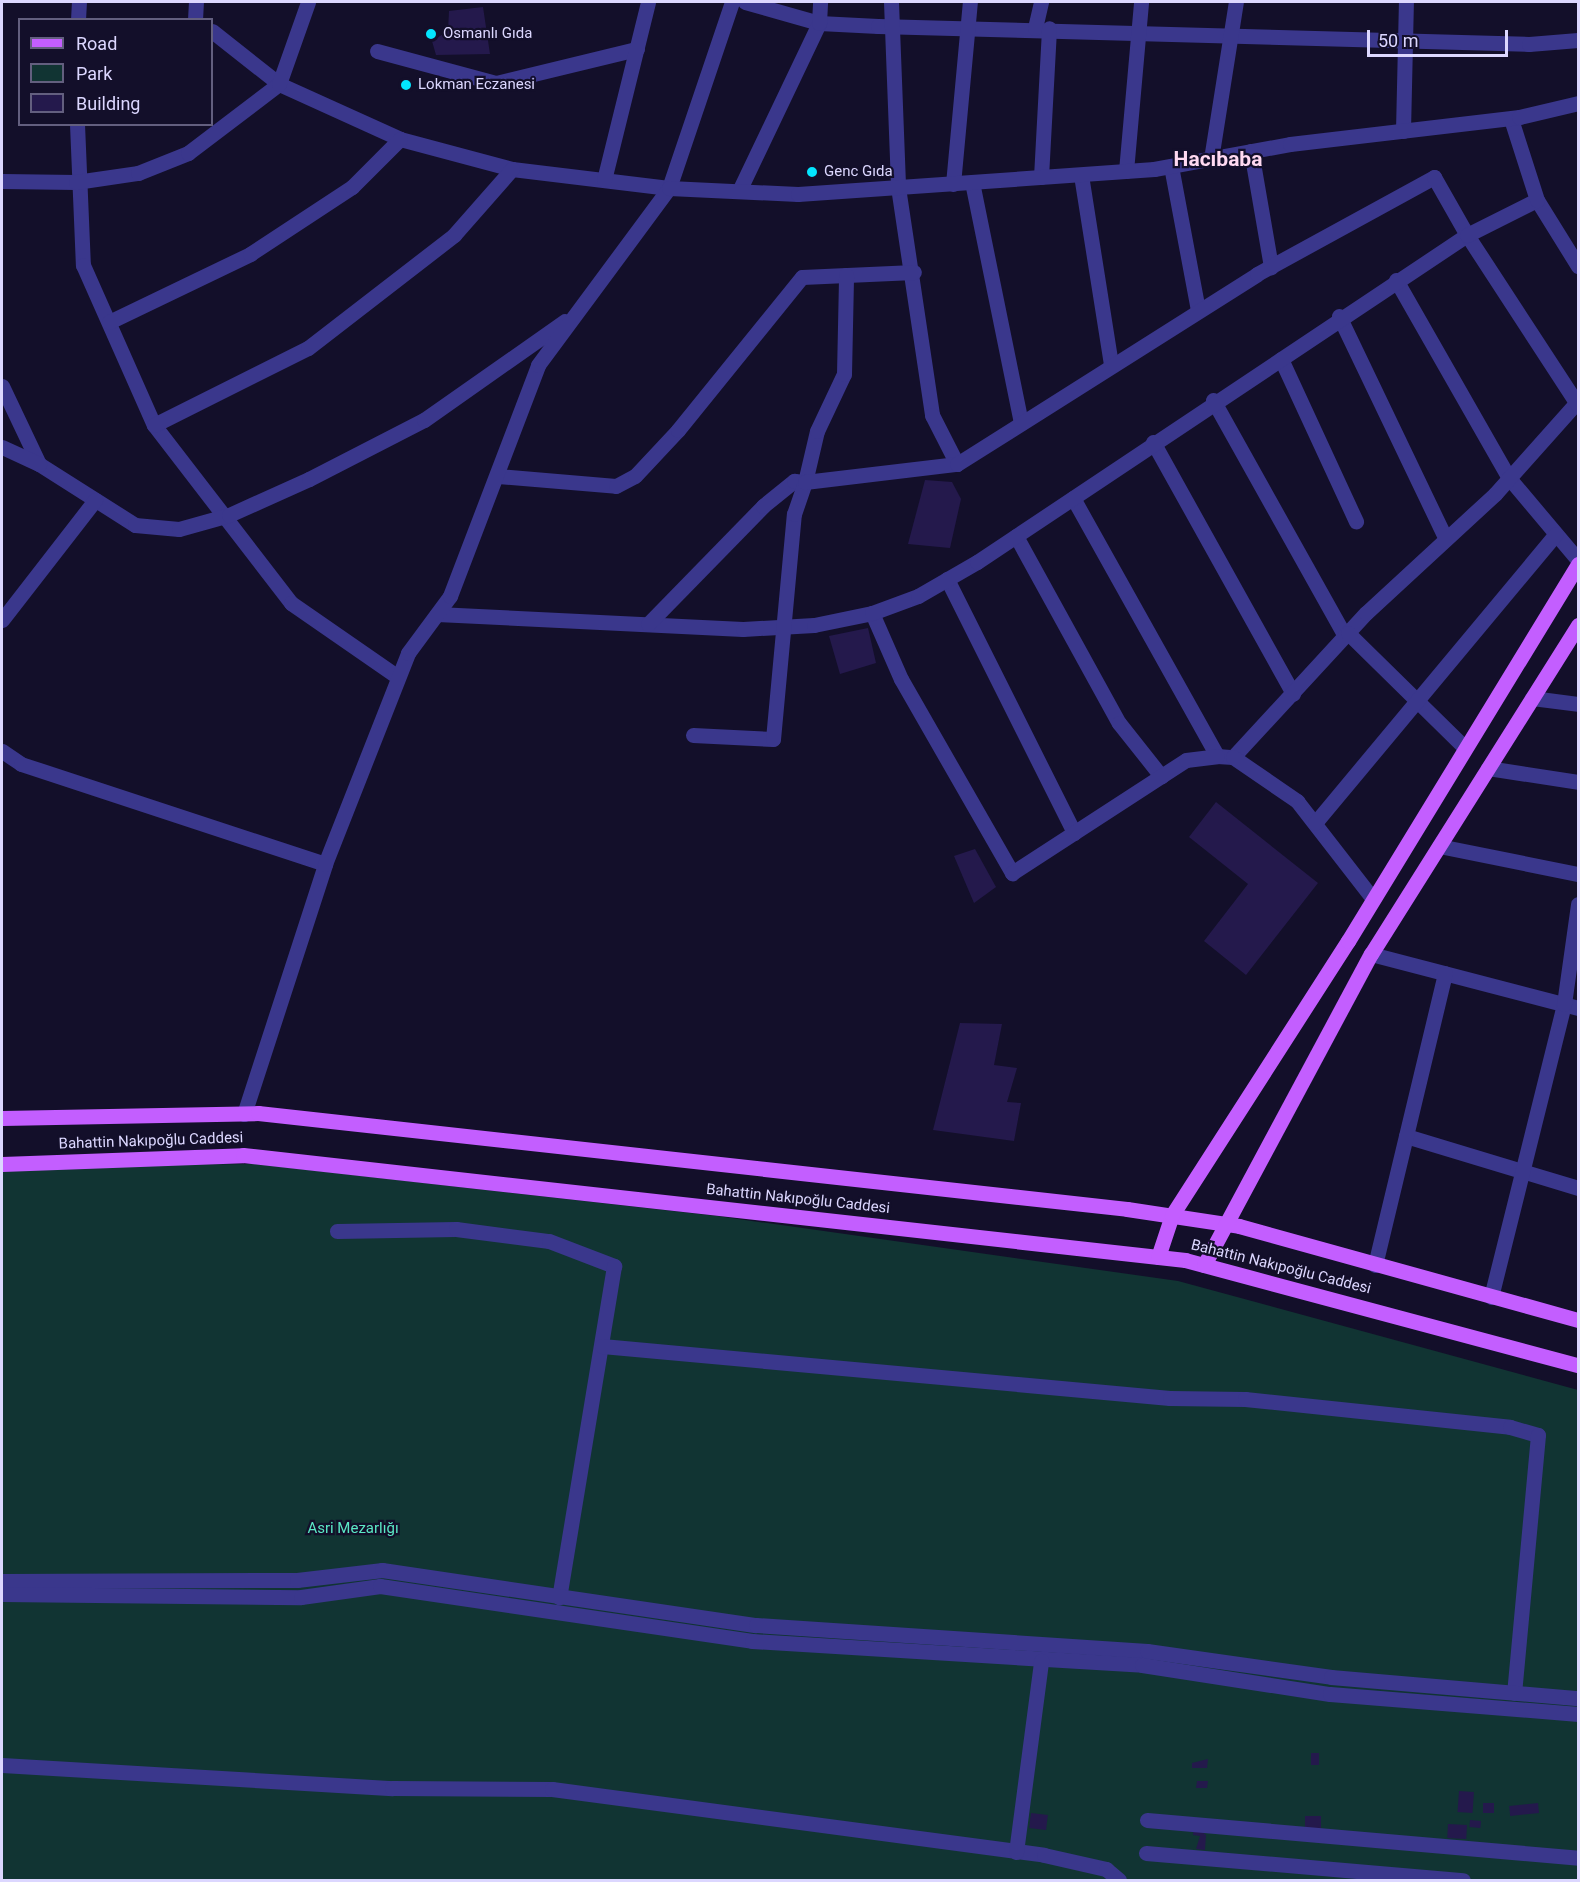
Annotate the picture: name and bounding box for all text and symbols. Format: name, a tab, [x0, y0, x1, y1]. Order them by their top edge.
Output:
legend	[18, 18, 213, 126]
scale bar	[1370, 18, 1511, 56]
place label: Osmanlı Gıda	[443, 25, 532, 43]
marker: Osmanlı Gıda	[424, 27, 438, 41]
text: 50 m	[1378, 30, 1418, 51]
text: Road	[76, 33, 117, 54]
text: Park	[76, 63, 112, 84]
place label: Lokman Eczanesi	[418, 76, 535, 94]
marker: Lokman Eczanesi	[399, 78, 413, 92]
text: Building	[76, 93, 140, 114]
district label: Hacıbaba	[1174, 146, 1262, 172]
place label: Genc Gıda	[824, 163, 893, 181]
marker: Genc Gıda	[805, 165, 819, 179]
street label: Bahattin Nakıpoğlu Caddesi	[58, 1129, 244, 1153]
street label: Bahattin Nakıpoğlu Caddesi	[705, 1180, 891, 1218]
street label: Bahattin Nakıpoğlu Caddesi	[1189, 1236, 1373, 1298]
park label: Asri Mezarlığı	[307, 1520, 399, 1538]

